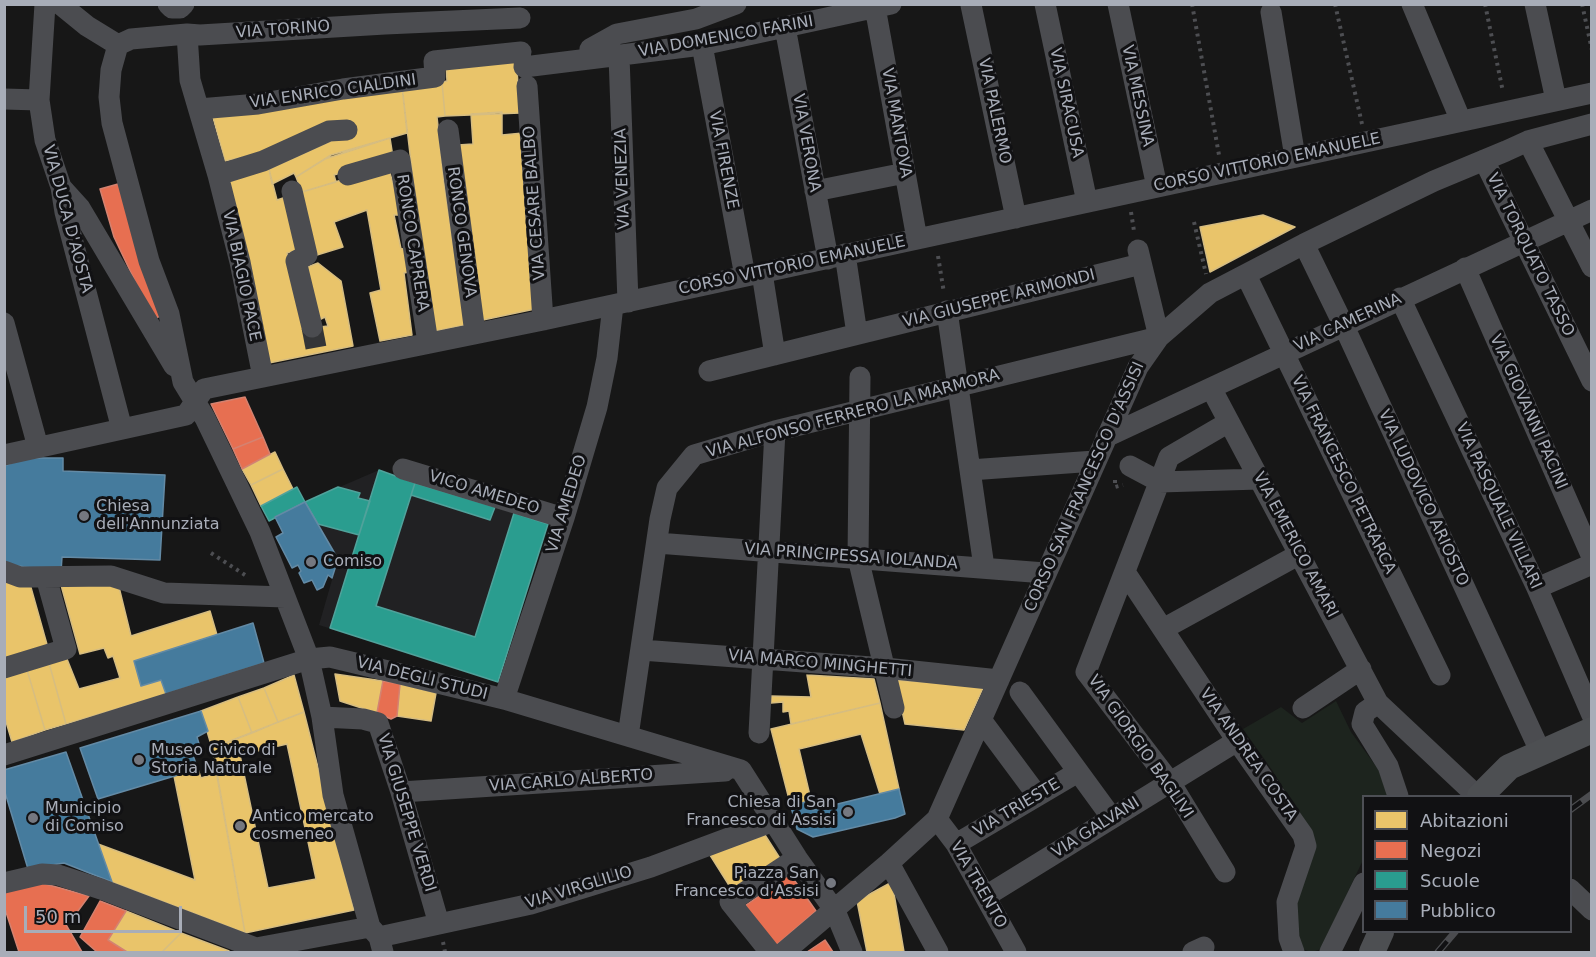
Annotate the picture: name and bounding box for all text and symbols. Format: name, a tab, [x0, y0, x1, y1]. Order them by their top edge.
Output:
street label: VIA DOMENICO FARINI	[637, 12, 815, 62]
street label: VIA TORINO	[235, 17, 331, 43]
street label: VIA MESSINA	[1117, 43, 1157, 149]
street label: VIA SIRACUSA	[1045, 46, 1087, 160]
street label: VIA PALERMO	[973, 56, 1015, 166]
street label: VIA MANTOVA	[877, 66, 915, 180]
street label: VIA ENRICO CIALDINI	[249, 71, 417, 113]
street label: VIA VERONA	[788, 92, 824, 194]
street label: VIA FIRENZE	[704, 109, 742, 211]
street label: VIA CESARE BALBO	[520, 125, 550, 281]
street label: VIA VENEZIA	[612, 128, 634, 230]
street label: CORSO VITTORIO EMANUELE	[1152, 130, 1382, 196]
street label: VIA DUCA D'AOSTA	[38, 143, 96, 295]
street label: RONCO GENOVA	[442, 165, 480, 299]
street label: VIA TORQUATO TASSO	[1482, 170, 1578, 340]
street label: RONCO CAPRERA	[392, 173, 432, 313]
street label: VIA BIAGIO PACE	[218, 209, 264, 343]
street label: CORSO VITTORIO EMANUELE	[677, 233, 907, 299]
street label: VIA GIUSEPPE ARIMONDI	[901, 266, 1097, 332]
street label: VIA CAMERINA	[1291, 290, 1405, 356]
street label: VIA GIOVANNI PACINI	[1485, 332, 1571, 492]
street label: CORSO SAN FRANCESCO D'ASSISI	[1021, 359, 1149, 615]
street label: VIA ALFONSO FERRERO LA MARMORA	[704, 366, 1002, 462]
street label: VIA FRANCESCO PETRARCA	[1287, 373, 1399, 577]
street label: VIA LUDOVICO ARIOSTO	[1374, 407, 1472, 589]
street label: VIA PASQUALE VILLARI	[1451, 420, 1545, 592]
street label: VIA AMEDEO	[543, 453, 591, 555]
street label: VICO AMEDEO	[426, 467, 542, 519]
street label: VIA EMERICO AMARI	[1249, 469, 1341, 621]
place label: Chiesa dell'Annunziata	[96, 497, 220, 535]
marker: Chiesa dell'Annunziata	[77, 509, 91, 523]
street label: VIA PRINCIPESSA IOLANDA	[744, 540, 958, 574]
place label: Comiso	[323, 552, 382, 572]
marker: Comiso	[304, 555, 318, 569]
street label: VIA MARCO MINGHETTI	[727, 646, 913, 682]
street label: VIA DEGLI STUDI	[355, 653, 489, 705]
street label: VIA GIORGIO BAGLIVI	[1083, 672, 1197, 822]
street label: VIA ANDREA COSTA	[1195, 685, 1301, 825]
street label: VIA GIUSEPPE VERDI	[373, 732, 439, 894]
place label: Museo Civico di Storia Naturale	[151, 741, 276, 779]
marker: Museo Civico di Storia Naturale	[132, 753, 146, 767]
street label: VIA CARLO ALBERTO	[488, 766, 654, 796]
street label: VIA TRIESTE	[970, 775, 1064, 841]
place label: Chiesa di San Francesco di Assisi	[686, 793, 836, 831]
street label: VIA GALVANI	[1049, 793, 1143, 863]
legend	[1362, 795, 1572, 933]
place label: Municipio di Comiso	[45, 799, 124, 837]
marker: Chiesa di San Francesco di Assisi	[841, 805, 855, 819]
place label: Antico mercato cosmeneo	[252, 807, 374, 845]
text: Abitazioni	[1420, 810, 1509, 831]
marker: Municipio di Comiso	[26, 811, 40, 825]
marker: Antico mercato cosmeneo	[233, 819, 247, 833]
street label: VIA TRENTO	[945, 838, 1011, 932]
text: Negozi	[1420, 840, 1481, 861]
street label: VIA VIRGLILIO	[523, 863, 635, 913]
place label: Piazza San Francesco d'Assisi	[674, 864, 819, 902]
text: Scuole	[1420, 870, 1480, 891]
marker: Piazza San Francesco d'Assisi	[824, 876, 838, 890]
scale bar	[27, 894, 184, 932]
text: Pubblico	[1420, 900, 1496, 921]
text: 50 m	[35, 906, 81, 927]

